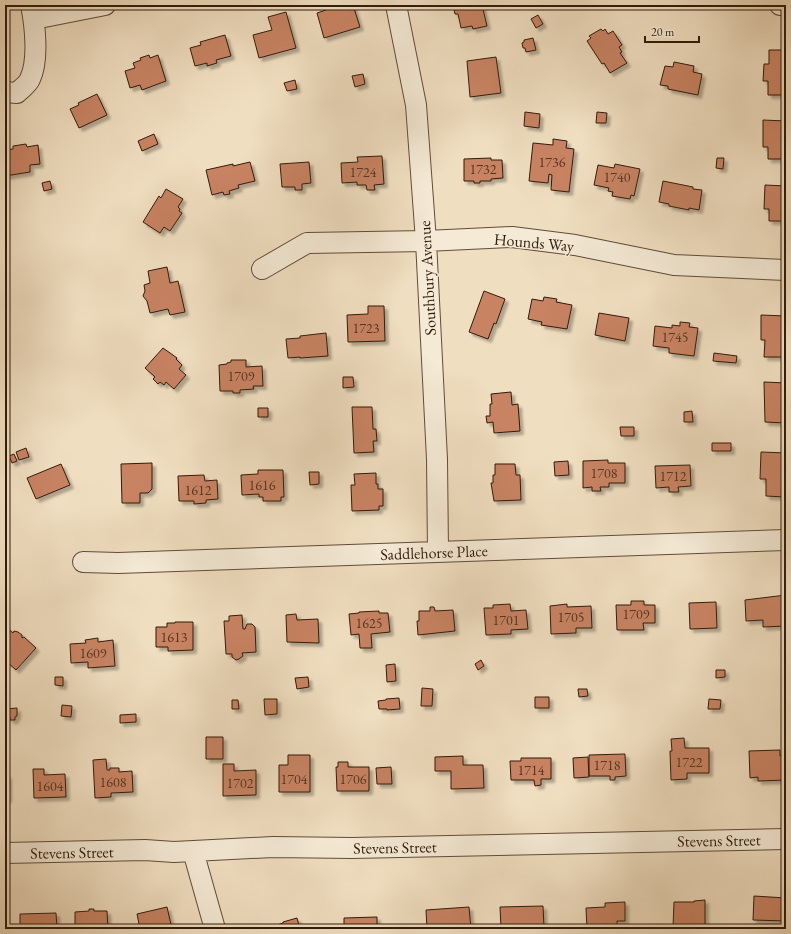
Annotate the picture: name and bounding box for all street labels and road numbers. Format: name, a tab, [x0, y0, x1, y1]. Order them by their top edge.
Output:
street label: Southbury Avenue	[414, 220, 441, 336]
street label: Hounds Way	[493, 229, 576, 257]
street label: Saddlehorse Place	[380, 540, 488, 565]
street label: Stevens Street	[677, 829, 761, 852]
street label: Stevens Street	[353, 836, 437, 859]
street label: Stevens Street	[30, 841, 114, 864]

